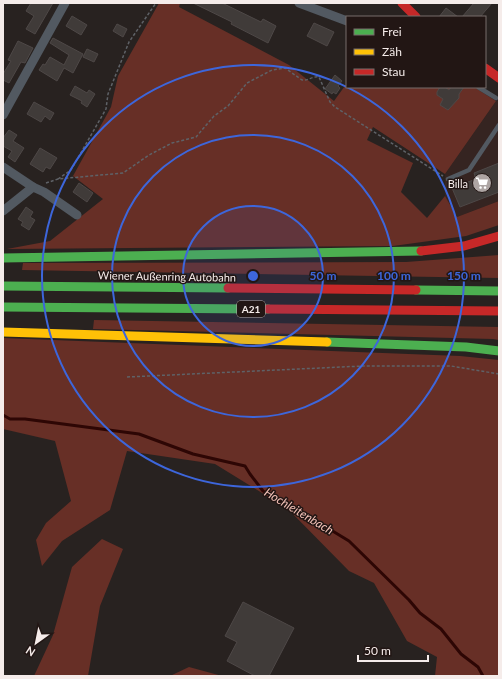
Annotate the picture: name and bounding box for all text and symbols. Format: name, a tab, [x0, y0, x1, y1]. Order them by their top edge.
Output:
legend	[346, 16, 486, 88]
text: Frei	[382, 24, 402, 39]
text: Zäh	[382, 44, 402, 59]
text: Stau	[382, 64, 405, 79]
supermarket icon: Billa	[471, 172, 493, 194]
place label: Billa	[448, 177, 468, 190]
street label: Wiener Außenring Autobahn	[98, 268, 236, 284]
text: 50 m	[310, 268, 336, 283]
text: 100 m	[377, 268, 411, 283]
text: 150 m	[447, 268, 481, 283]
centre of rings	[246, 269, 260, 283]
road number: A21	[237, 301, 265, 317]
water label: Hochleitenbach	[262, 484, 336, 538]
north arrow	[16, 623, 56, 663]
scale bar	[358, 637, 428, 663]
text: 50 m	[364, 643, 391, 658]
text: N	[23, 644, 37, 660]

